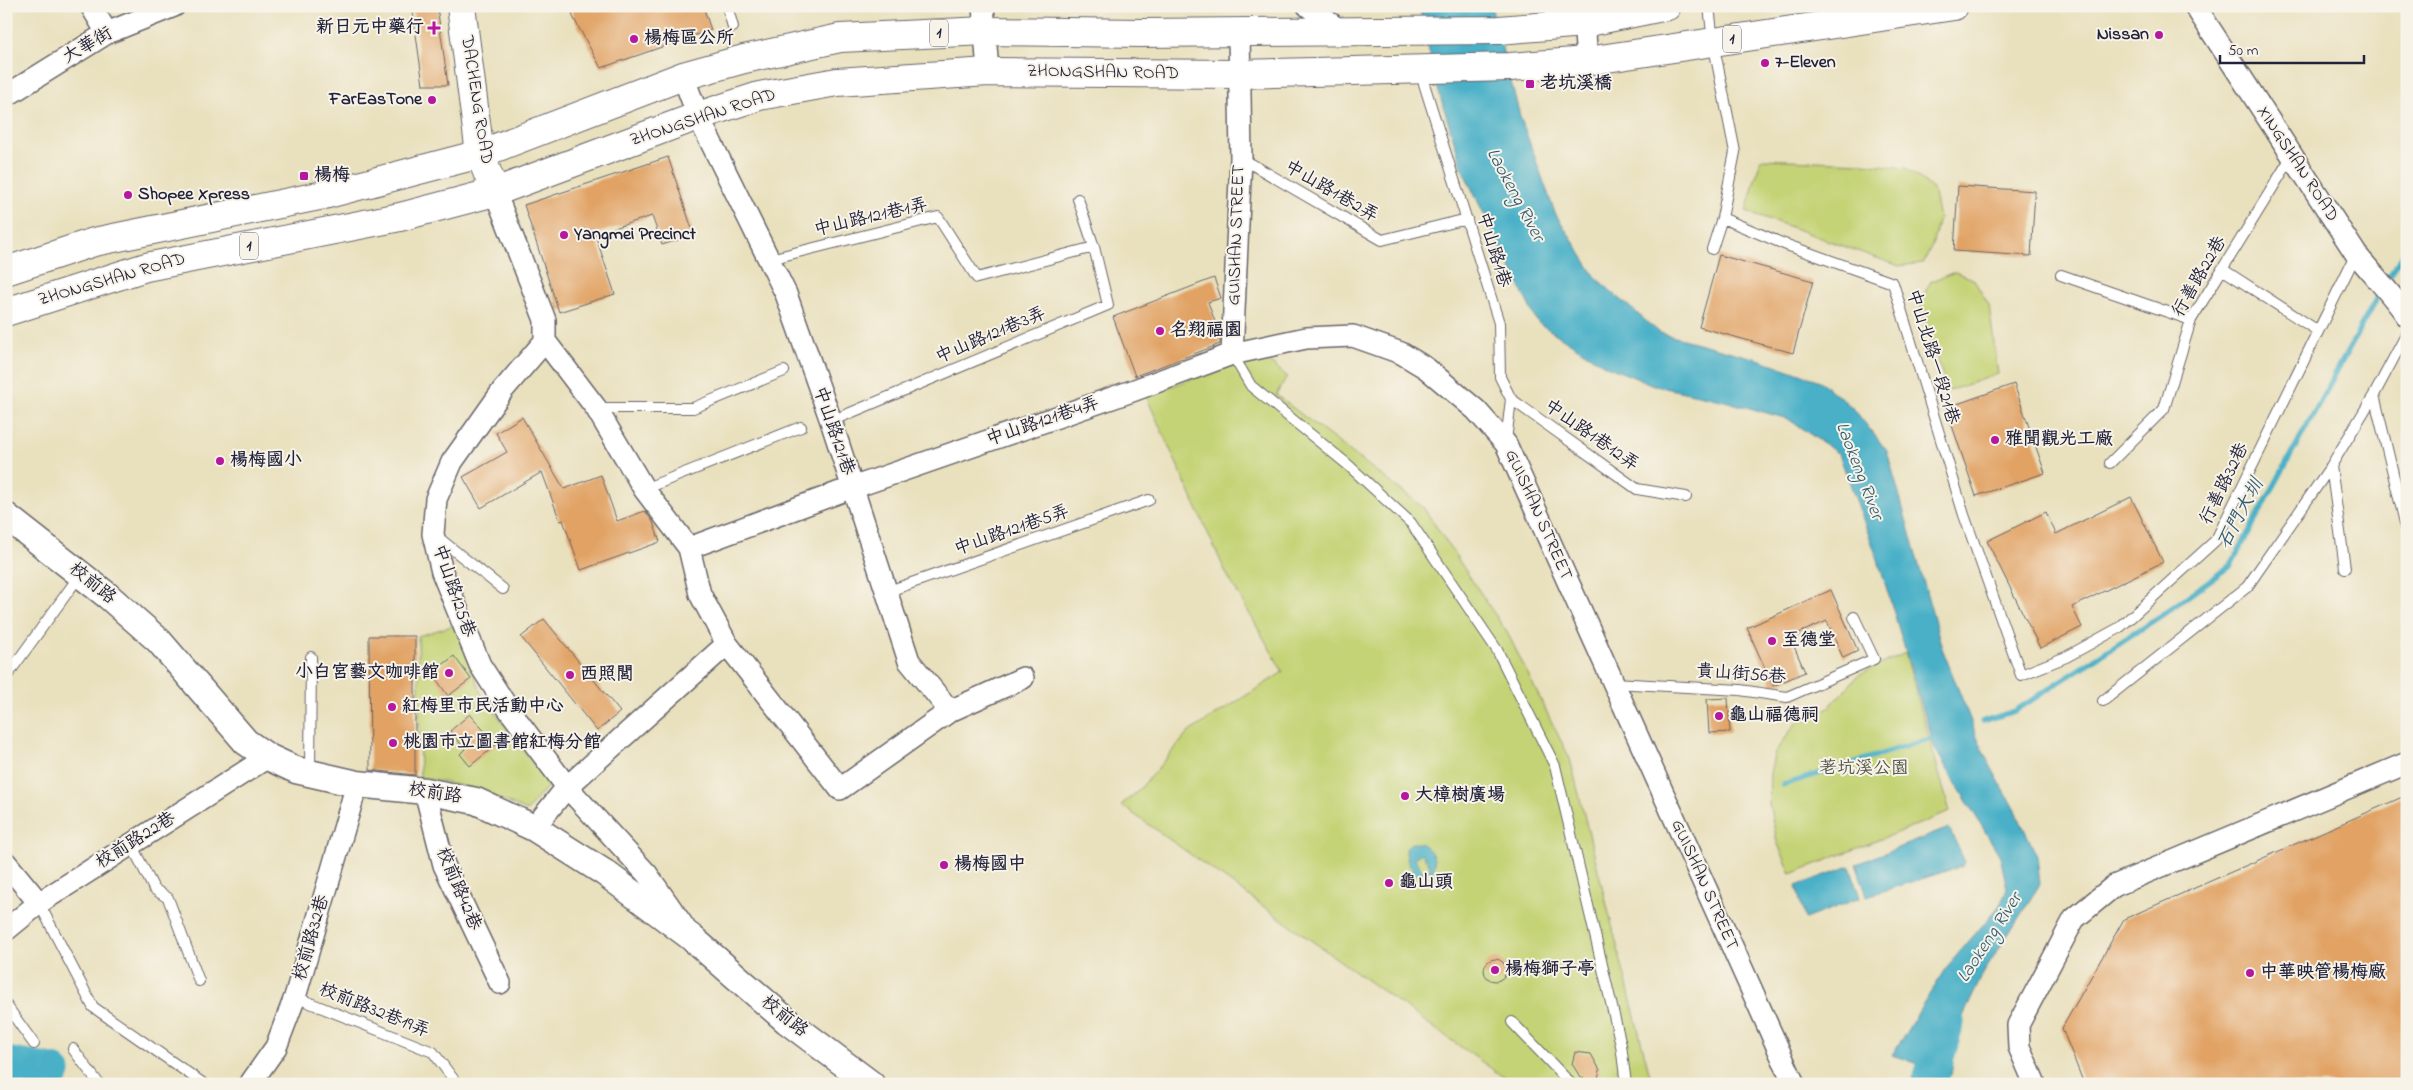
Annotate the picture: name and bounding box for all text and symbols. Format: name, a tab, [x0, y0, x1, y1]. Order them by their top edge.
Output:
place label: 新日元中藥行	[316, 15, 424, 41]
road number: 1	[930, 19, 948, 46]
street label: 大華街	[58, 21, 118, 71]
marker: 新日元中藥行	[428, 22, 440, 34]
place label: Nissan	[2097, 22, 2149, 48]
place label: 楊梅區公所	[644, 26, 734, 52]
road number: 1	[1723, 26, 1741, 52]
marker: Nissan	[2153, 29, 2165, 41]
scale bar	[2220, 32, 2364, 64]
street label: DACHENG ROAD	[453, 33, 499, 166]
marker: 楊梅區公所	[628, 33, 640, 45]
text: 50 m	[2228, 40, 2259, 62]
place label: 7-Eleven	[1775, 50, 1836, 76]
marker: 7-Eleven	[1759, 57, 1771, 69]
street label: ZHONGSHAN ROAD	[1027, 59, 1179, 87]
place label: 老坑溪橋	[1540, 71, 1612, 97]
marker: 老坑溪橋	[1524, 78, 1536, 90]
street label: ZHONGSHAN ROAD	[627, 82, 779, 154]
place label: FarEasTone	[328, 87, 423, 113]
marker: FarEasTone	[426, 94, 438, 106]
street label: XINGSHAN ROAD	[2250, 101, 2344, 227]
water label: Laokeng River	[1478, 143, 1552, 249]
street label: 中山路1巷2弄	[1279, 155, 1383, 229]
place label: 楊梅	[314, 163, 350, 189]
street label: GUISHAN STREET	[1222, 164, 1252, 306]
marker: 楊梅	[298, 170, 310, 182]
place label: Shopee Xpress	[138, 182, 250, 208]
marker: Shopee Xpress	[122, 189, 134, 201]
street label: 中山路121巷1弄	[812, 192, 930, 244]
street label: 中山路1巷	[1469, 209, 1517, 291]
place label: Yangmei Precinct	[573, 222, 697, 249]
marker: Yangmei Precinct	[558, 229, 570, 241]
road number: 1	[240, 232, 258, 260]
street label: 行善路22巷	[2166, 232, 2234, 322]
street label: ZHONGSHAN ROAD	[35, 247, 189, 313]
street label: 中山北路一段21巷	[1899, 286, 1965, 428]
street label: 中山路121巷3弄	[932, 301, 1050, 371]
place label: 名翔福園	[1170, 318, 1242, 344]
marker: 名翔福園	[1154, 325, 1166, 337]
street label: 中山路121巷	[806, 383, 860, 479]
street label: 中山路121巷4弄	[983, 391, 1103, 453]
street label: 中山路1巷12弄	[1538, 394, 1644, 478]
water label: Laokeng River	[1827, 418, 1891, 526]
place label: 雅聞觀光工廠	[2005, 427, 2113, 453]
marker: 雅聞觀光工廠	[1989, 434, 2001, 446]
street label: 行善路32巷	[2194, 439, 2256, 529]
street label: GUISHAN STREET	[1498, 445, 1578, 585]
place label: 楊梅國小	[230, 448, 302, 474]
marker: 楊梅國小	[214, 455, 226, 467]
water label: 石門大圳	[2211, 472, 2272, 554]
street label: 中山路121巷5弄	[951, 499, 1073, 563]
street label: 中山路125巷	[425, 541, 481, 641]
street label: 校前路	[63, 557, 121, 611]
place label: 至德堂	[1782, 628, 1836, 654]
marker: 至德堂	[1766, 635, 1778, 647]
street label: 貴山街56巷	[1695, 659, 1787, 691]
place label: 小白宮藝文咖啡館	[295, 660, 439, 686]
place label: 西照閭	[580, 662, 634, 688]
marker: 小白宮藝文咖啡館	[443, 667, 455, 679]
marker: 西照閭	[564, 669, 576, 681]
place label: 紅梅里市民活動中心	[402, 694, 564, 720]
marker: 紅梅里市民活動中心	[386, 701, 398, 713]
place label: 龜山福德祠	[1729, 703, 1819, 729]
marker: 龜山福德祠	[1713, 710, 1725, 722]
place label: 桃園市立圖書館紅梅分館	[403, 730, 601, 756]
marker: 桃園市立圖書館紅梅分館	[387, 737, 399, 749]
park label: 荖坑溪公園	[1819, 756, 1909, 782]
street label: 校前路	[406, 777, 464, 811]
place label: 大樟樹廣場	[1415, 783, 1505, 809]
marker: 大樟樹廣場	[1399, 790, 1411, 802]
street label: 校前路22巷	[91, 806, 181, 876]
street label: GUISHAN STREET	[1664, 815, 1744, 955]
street label: 校前路42巷	[429, 843, 487, 935]
place label: 楊梅國中	[954, 852, 1026, 878]
marker: 楊梅國中	[938, 859, 950, 871]
place label: 龜山頭	[1399, 870, 1453, 896]
marker: 龜山頭	[1383, 877, 1395, 889]
water label: Laokeng River	[1951, 886, 2031, 989]
street label: 校前路32巷	[287, 892, 337, 984]
place label: 楊梅獅子亭	[1505, 957, 1595, 983]
place label: 中華映管楊梅廠	[2260, 960, 2386, 986]
marker: 楊梅獅子亭	[1489, 964, 1501, 976]
marker: 中華映管楊梅廠	[2244, 967, 2256, 979]
street label: 校前路32巷19弄	[315, 977, 433, 1045]
street label: 校前路	[755, 990, 813, 1044]

